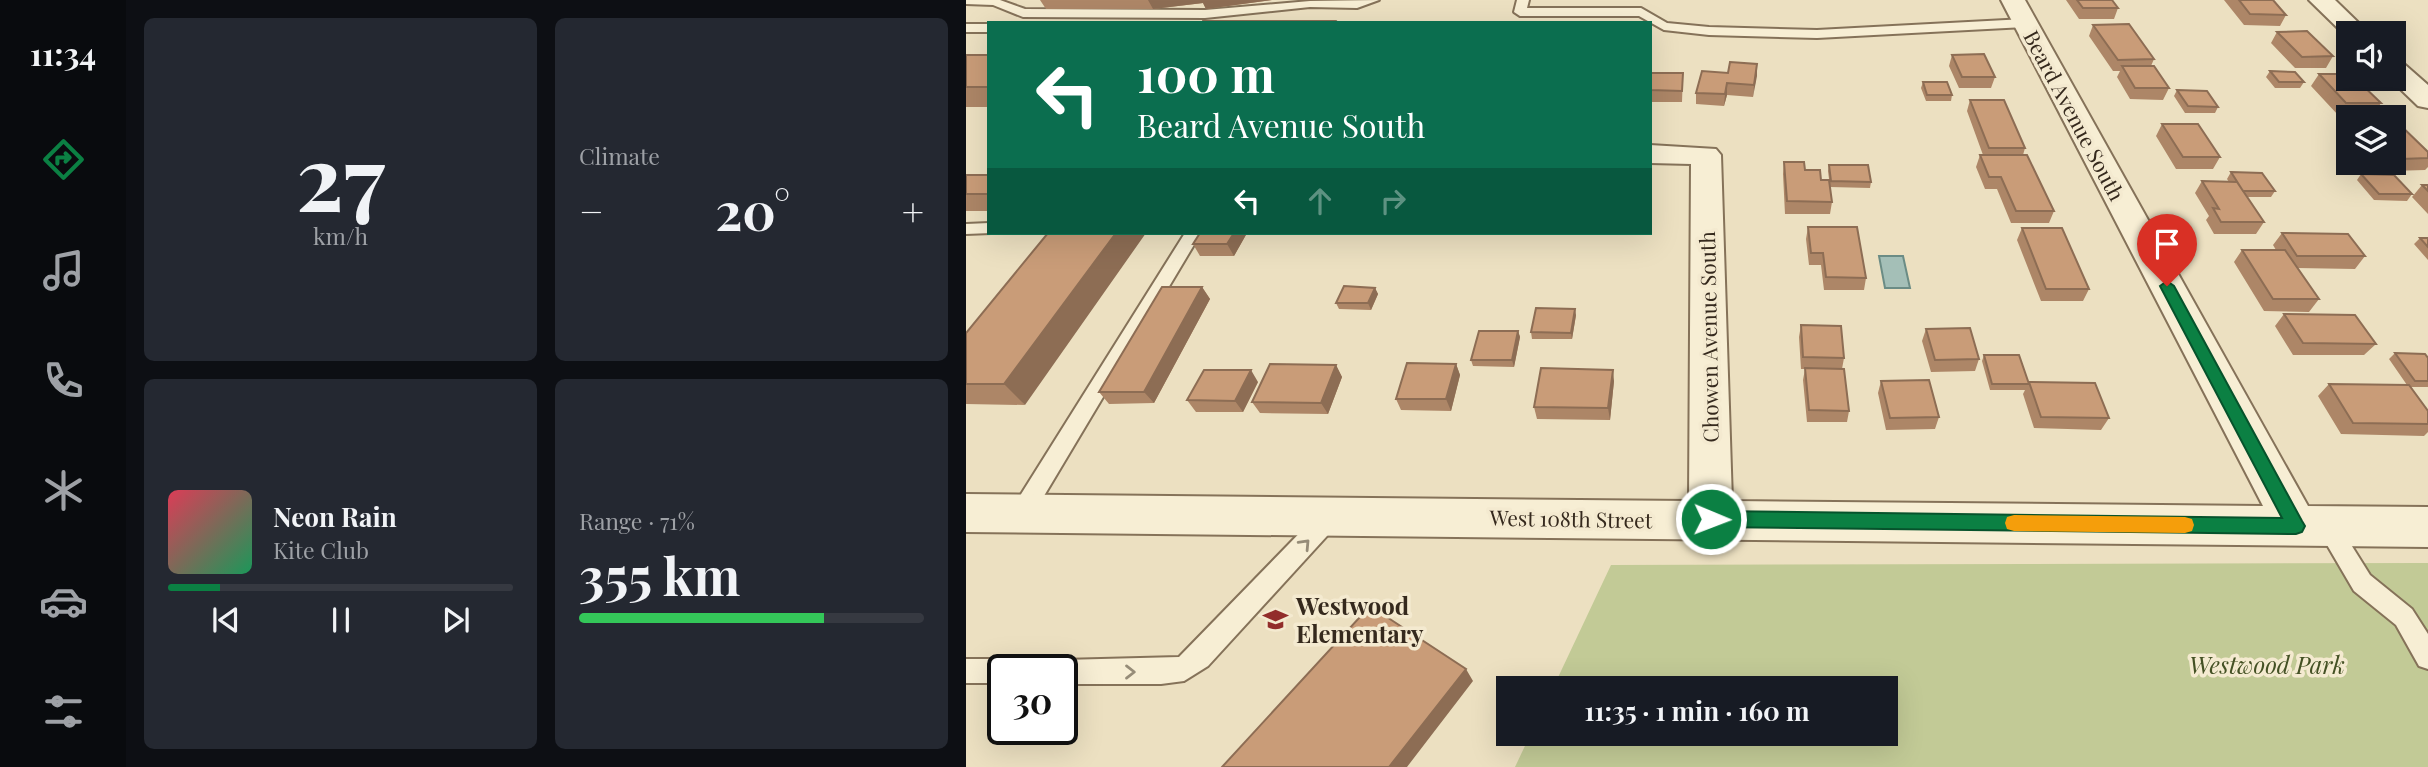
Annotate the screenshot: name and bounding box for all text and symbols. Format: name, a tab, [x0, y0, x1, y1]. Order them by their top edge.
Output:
map controls	[2336, 21, 2406, 175]
button: sound	[2336, 21, 2406, 91]
street label: Beard Avenue South	[2018, 25, 2132, 206]
text: 11:34	[30, 31, 96, 74]
text: 100 m	[1137, 40, 1275, 105]
icon: left	[1022, 49, 1113, 140]
text: Beard Avenue South	[1137, 103, 1425, 146]
button: layers	[2336, 105, 2406, 175]
text: 27	[296, 114, 385, 235]
icon: directions	[39, 135, 88, 184]
text: Climate	[579, 140, 660, 171]
text: 20°	[715, 175, 790, 244]
icon: left	[1228, 182, 1266, 220]
icon: ahead	[1301, 182, 1339, 220]
icon: right	[1374, 182, 1412, 220]
text: −	[579, 185, 604, 236]
text: +	[902, 185, 924, 236]
pin	[2137, 214, 2197, 286]
text: km/h	[313, 220, 368, 251]
icon: arrive	[2148, 225, 2186, 263]
street label: Chowen Avenue South	[1692, 231, 1724, 443]
icon: music	[39, 246, 88, 295]
icon: phone	[39, 356, 88, 405]
icon: climate	[39, 466, 88, 515]
position arrow	[1674, 482, 1748, 556]
text: Neon Rain	[273, 499, 397, 534]
street label: West 108th Street	[1488, 503, 1653, 533]
text: Range · 71%	[579, 505, 695, 536]
text: Kite Club	[273, 534, 369, 565]
one-way arrow	[1296, 539, 1309, 552]
text: 355 km	[579, 540, 740, 609]
icon: car	[39, 577, 88, 626]
place label: Westwood Elementary	[1295, 589, 1424, 649]
icon: previous	[207, 601, 245, 639]
icon: pause	[322, 601, 360, 639]
icon: next	[437, 601, 475, 639]
school or university icon: Westwood Elementary	[1262, 605, 1290, 633]
park label: Westwood Park	[2189, 648, 2345, 680]
speed limit sign: 30	[987, 654, 1078, 745]
one-way arrow	[1126, 664, 1136, 680]
icon: filters	[39, 687, 88, 736]
text: 11:35 · 1 min · 160 m	[1585, 693, 1809, 728]

